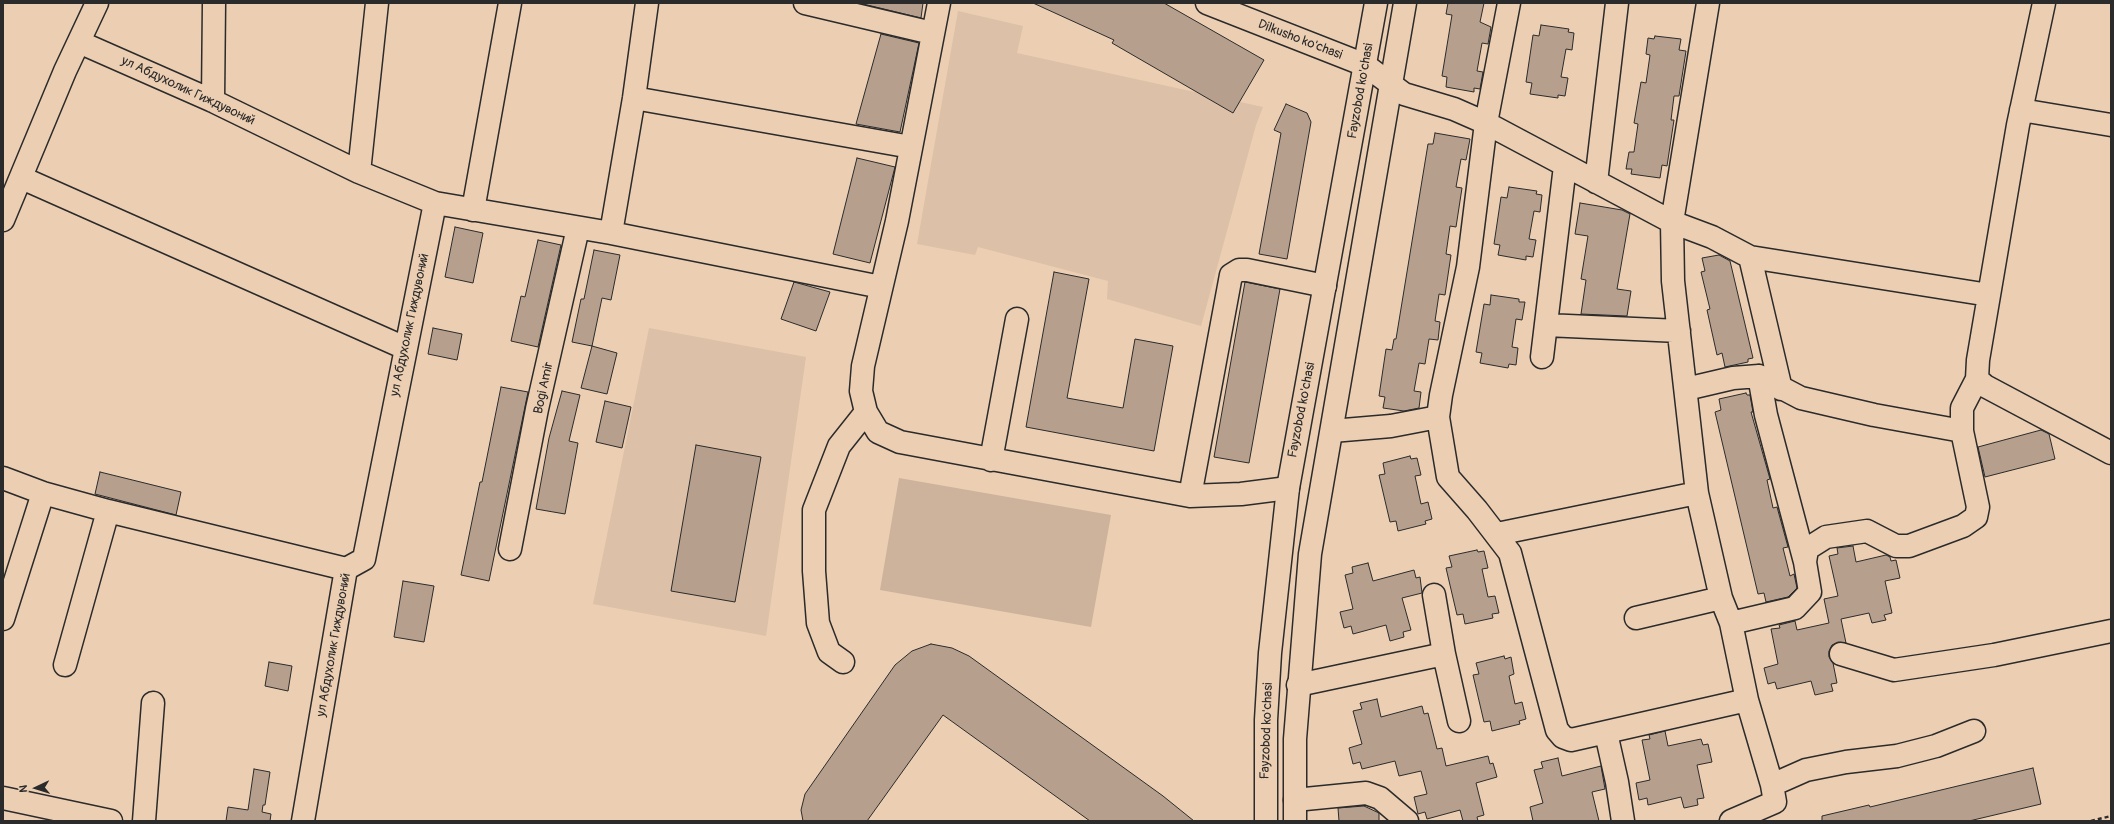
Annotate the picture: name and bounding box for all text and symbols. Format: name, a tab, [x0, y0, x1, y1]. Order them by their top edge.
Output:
street label: Dilkusho ko'chasi	[1256, 17, 1344, 63]
street label: Fayzobod ko'chasi	[1345, 42, 1377, 140]
street label: ул Абдухолик Гиждувоний	[119, 53, 257, 129]
street label: ул Абдухолик Гиждувоний	[387, 252, 433, 398]
street label: Bogi Amir	[531, 361, 557, 415]
street label: Fayzobod ko'chasi	[1285, 361, 1319, 459]
street label: ул Абдухолик Гиждувоний	[314, 572, 354, 718]
street label: Fayzobod ko'chasi	[1258, 682, 1276, 780]
north arrow	[16, 768, 56, 808]
text: N	[17, 785, 30, 793]

